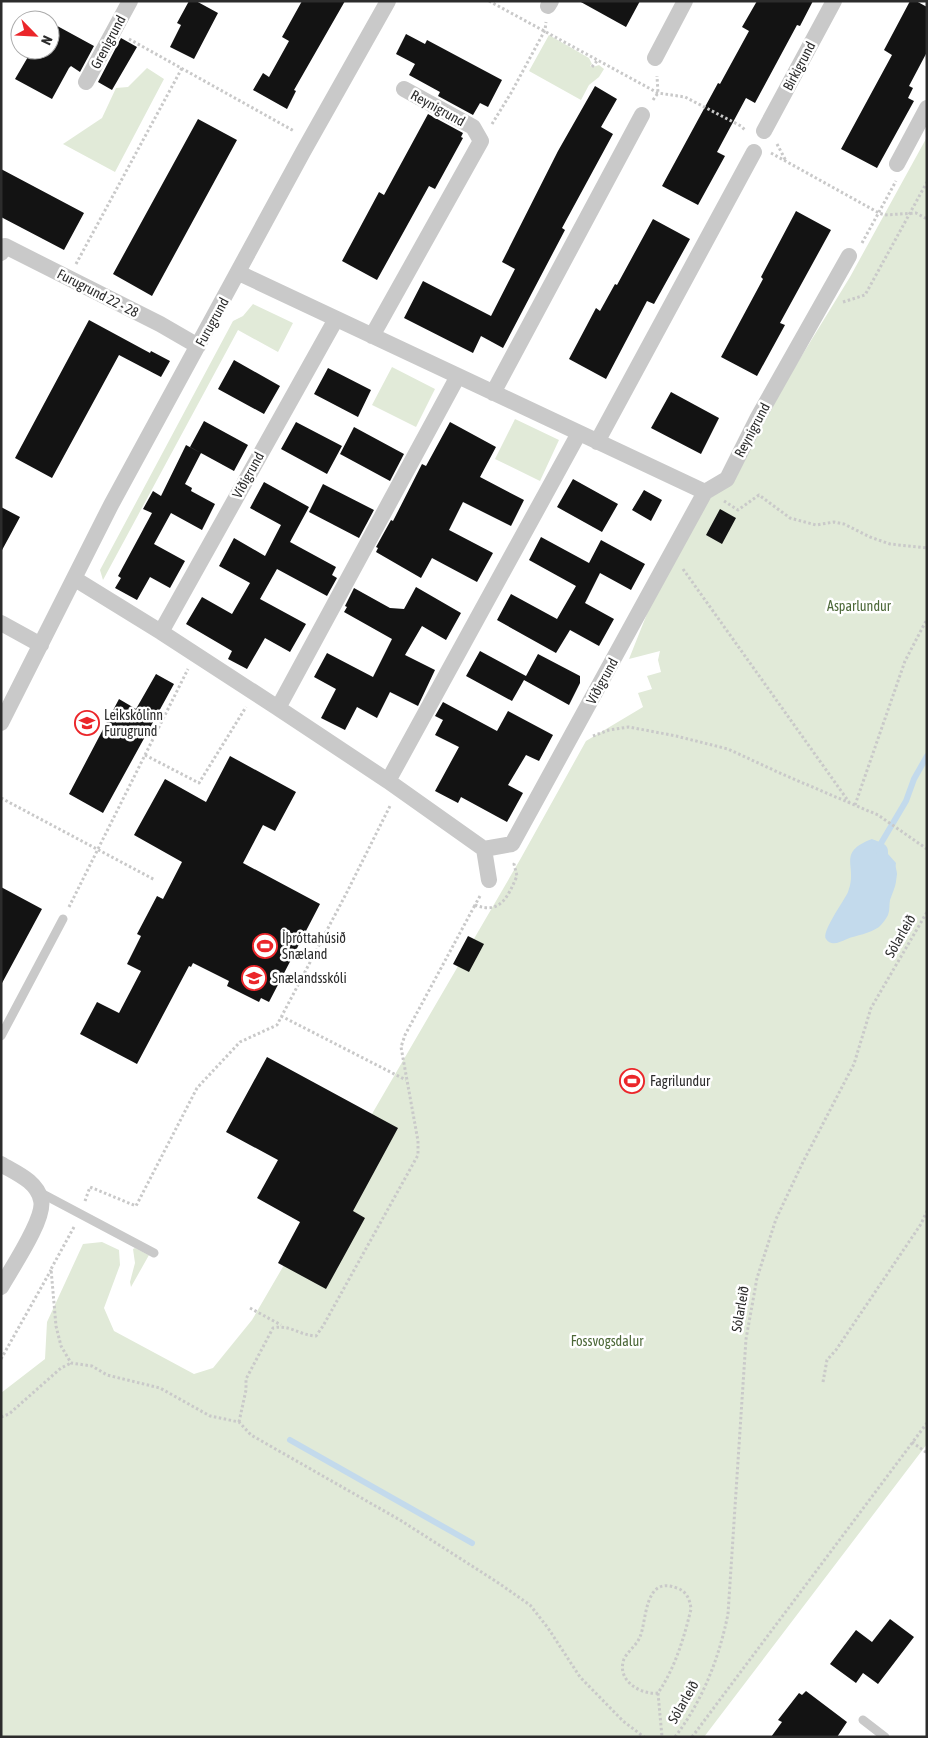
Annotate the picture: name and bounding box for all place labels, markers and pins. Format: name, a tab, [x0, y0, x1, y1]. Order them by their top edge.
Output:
place label: Leikskólinn Furugrund	[104, 707, 163, 739]
school or university icon: Leikskólinn Furugrund	[74, 710, 100, 736]
place label: Íþróttahúsið Snæland	[282, 930, 346, 962]
sports icon: Íþróttahúsið Snæland	[252, 933, 278, 959]
school or university icon: Snælandsskóli	[241, 965, 267, 991]
place label: Snælandsskóli	[272, 970, 347, 986]
sports icon: Fagrilundur	[619, 1068, 645, 1094]
place label: Fagrilundur	[650, 1073, 711, 1089]

